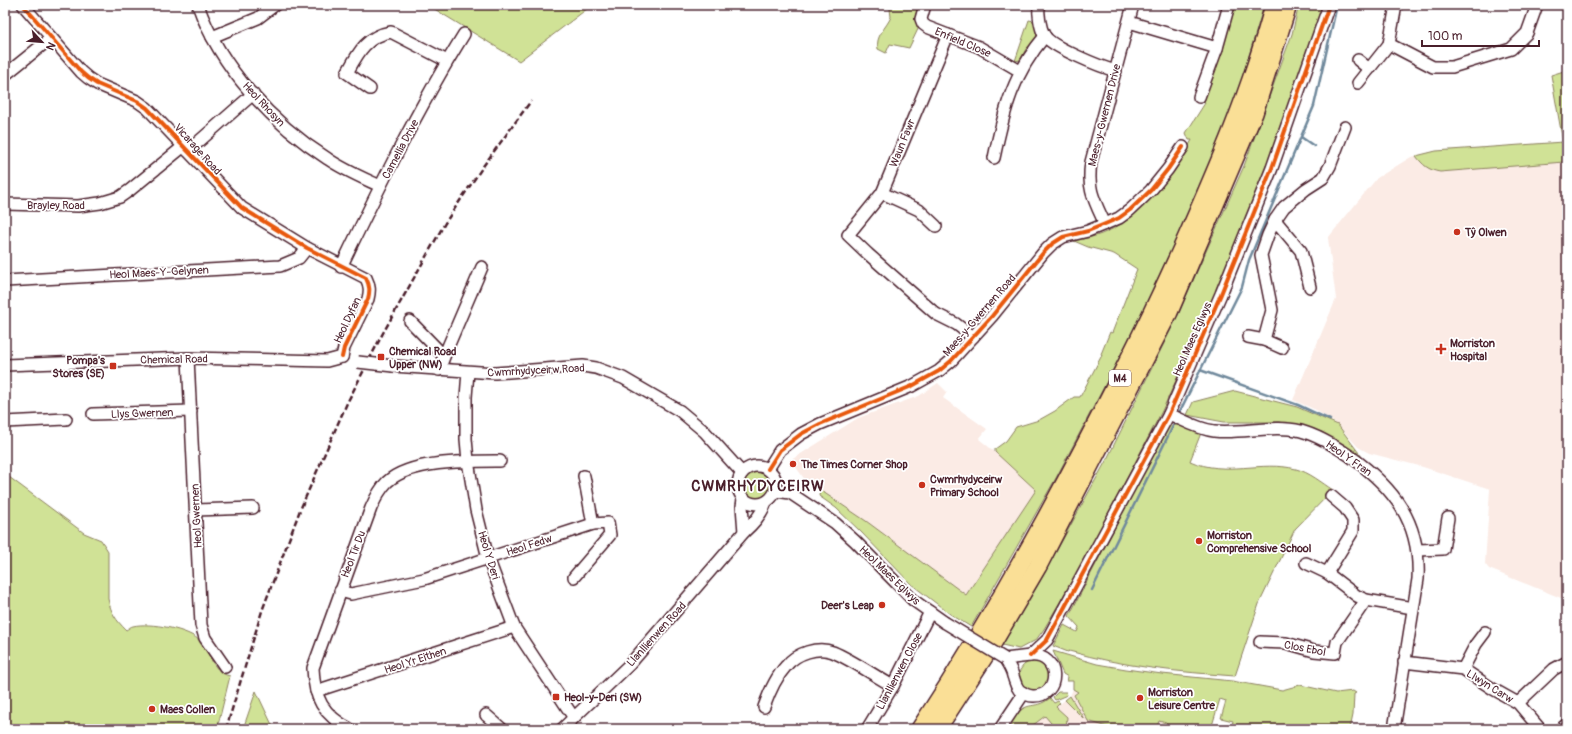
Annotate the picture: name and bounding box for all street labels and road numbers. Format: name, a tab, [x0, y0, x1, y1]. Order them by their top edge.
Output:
street label: Enfield Close	[933, 25, 993, 60]
street label: Maes-y-Gwernen Drive	[1085, 62, 1124, 168]
street label: Heol Rhosyn	[240, 79, 288, 129]
street label: Camellia Drive	[379, 117, 422, 181]
street label: Waun Fawr	[887, 117, 918, 169]
street label: Vicarage Road	[171, 121, 224, 178]
street label: Brayley Road	[27, 199, 85, 212]
street label: Heol Maes-Y-Gelynen	[109, 263, 209, 282]
street label: Maes-y-Gwernen Road	[940, 272, 1019, 359]
street label: Heol Dyfan	[331, 295, 364, 345]
street label: Heol Maes Eglwys	[1170, 300, 1215, 378]
street label: Chemical Road	[140, 352, 208, 367]
street label: Cwmrhydyceirw Road	[487, 361, 585, 380]
road number: M4	[1109, 370, 1131, 386]
street label: Llys Gwernen	[111, 406, 173, 421]
street label: Heol Y Fran	[1323, 438, 1374, 479]
street label: Heol Gwernen	[188, 483, 205, 549]
street label: Heol Tir Du	[339, 529, 368, 580]
street label: Heol Y Deri	[475, 529, 502, 581]
street label: Heol Fedw	[505, 532, 554, 559]
street label: Heol Maes Eglwys	[857, 543, 923, 608]
street label: Llanllienwen Road	[624, 599, 689, 669]
street label: Llanllienwen Close	[874, 630, 925, 712]
street label: Clos Ebol	[1283, 638, 1327, 659]
street label: Heol Yr Eithen	[383, 644, 448, 677]
street label: Llwyn Carw	[1464, 667, 1516, 706]

